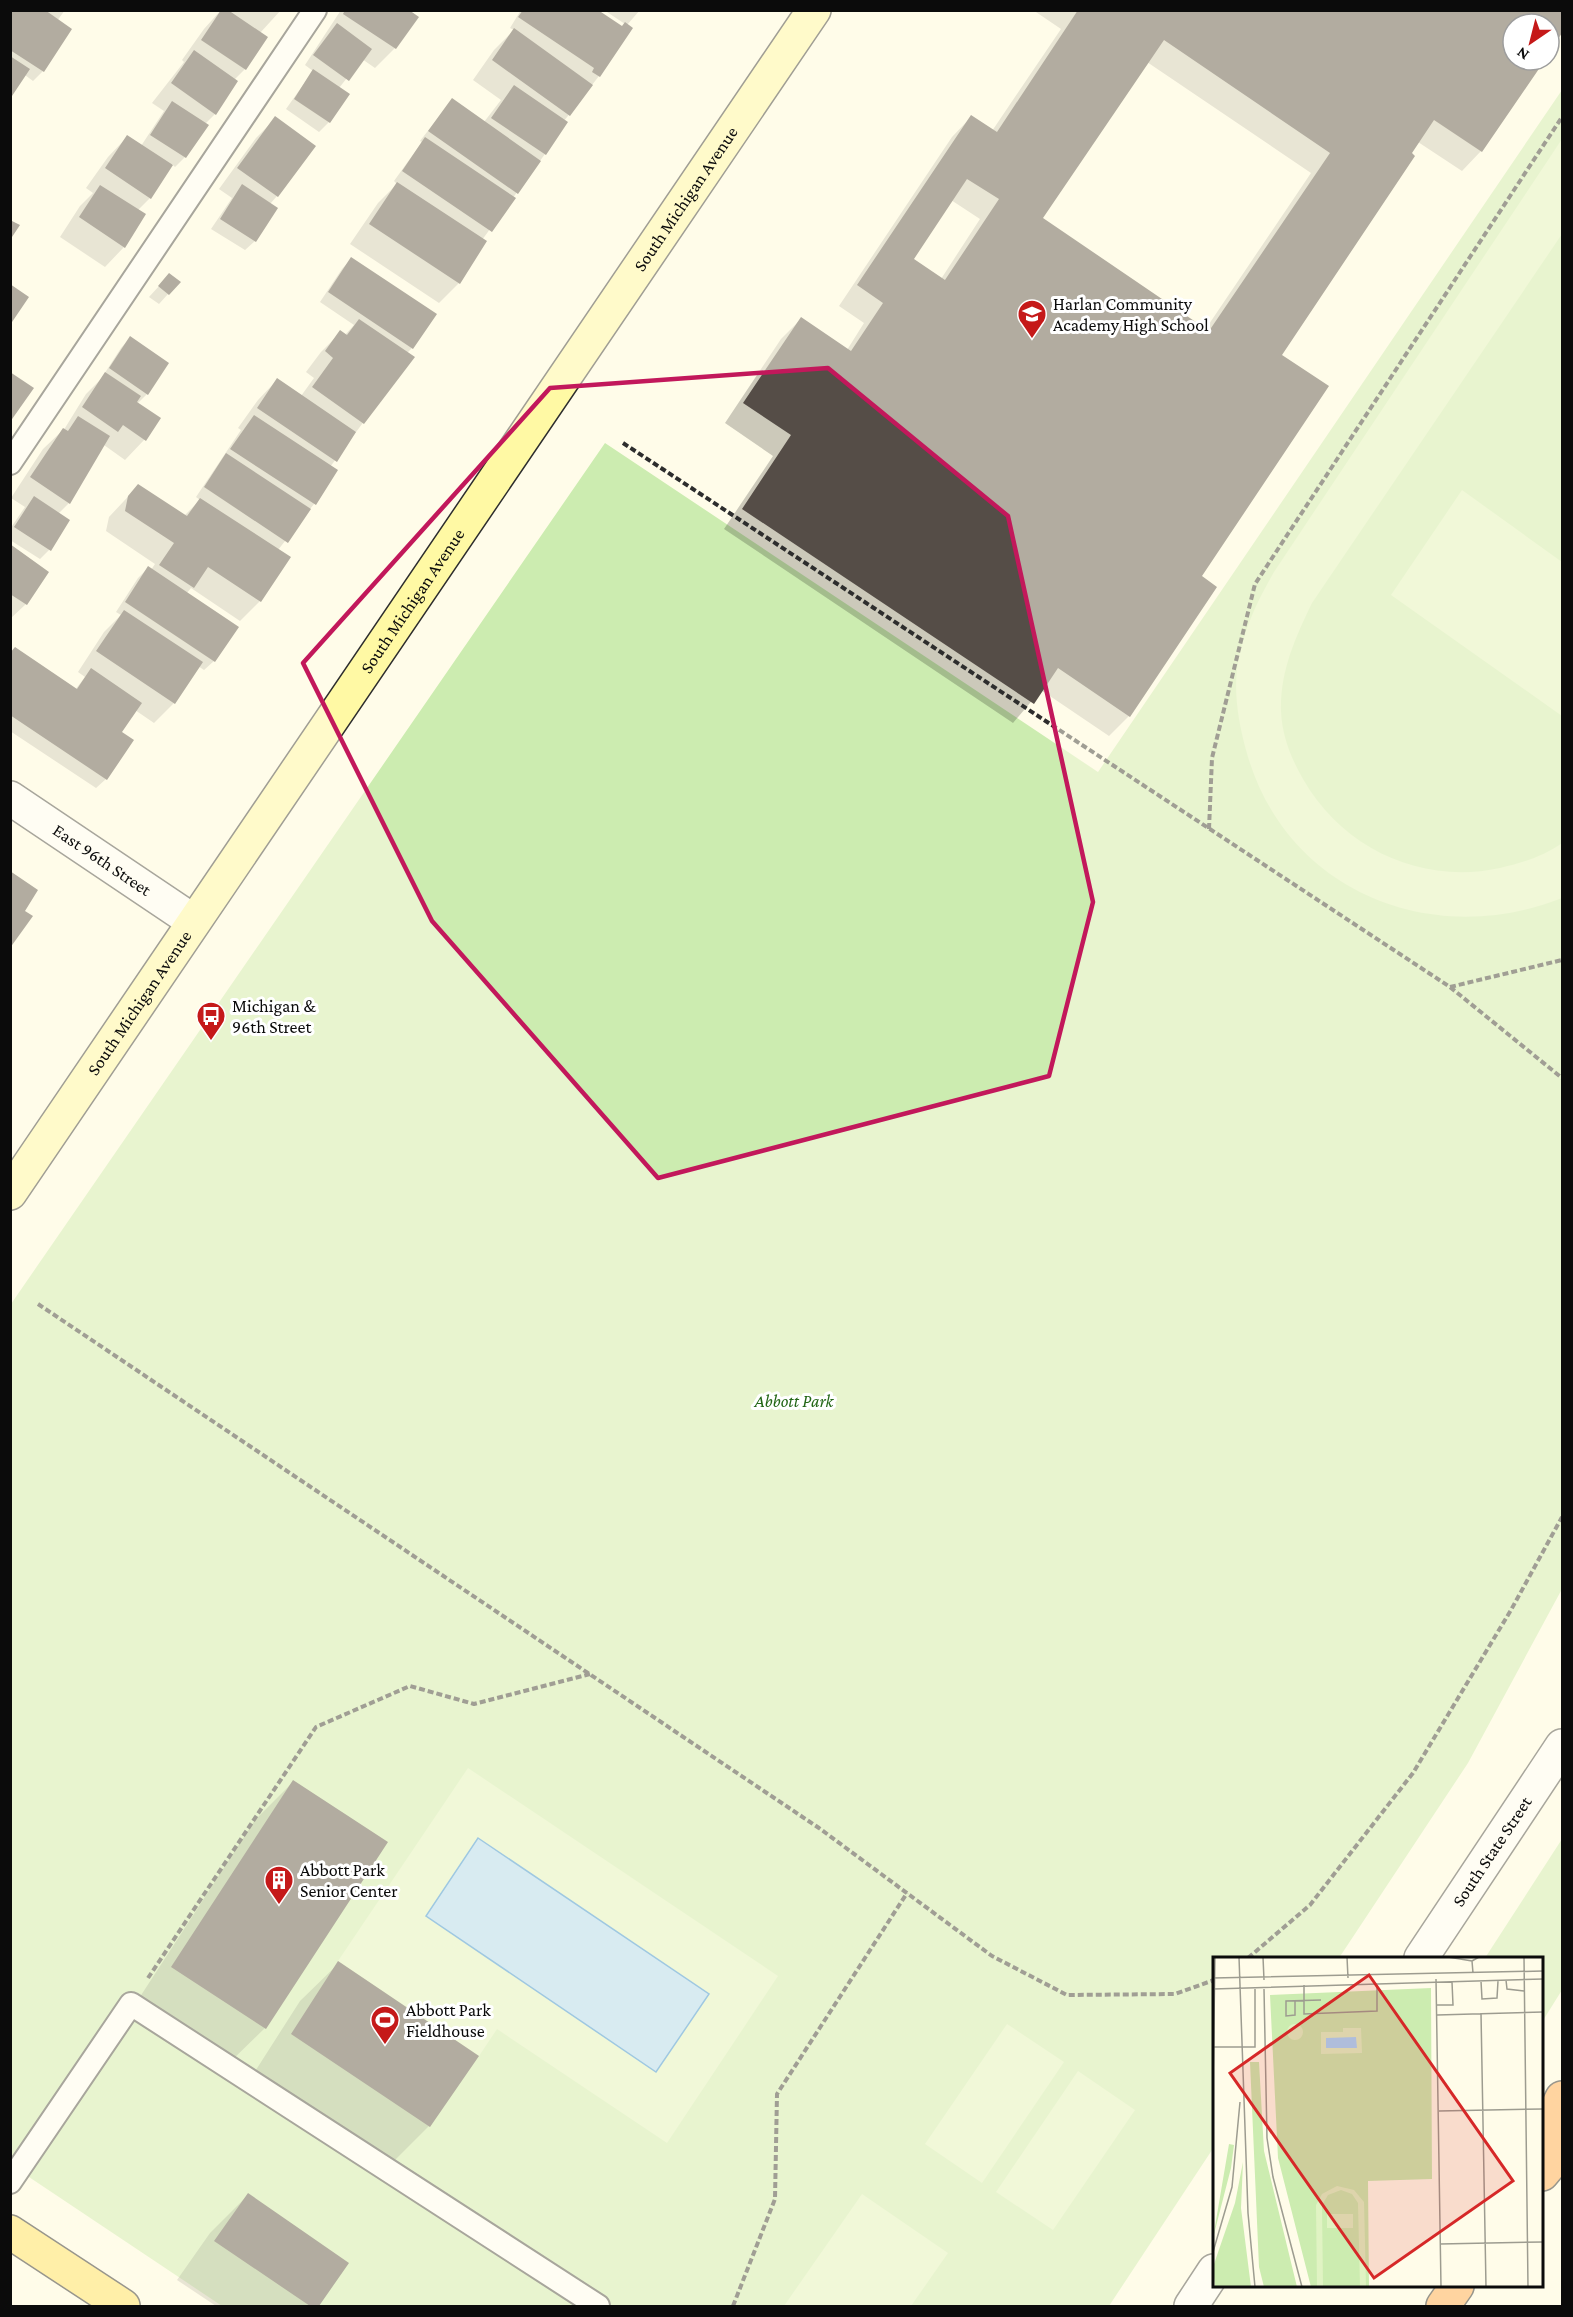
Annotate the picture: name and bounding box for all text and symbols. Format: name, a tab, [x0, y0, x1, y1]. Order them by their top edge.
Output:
north arrow	[1501, 12, 1561, 72]
text: N	[1513, 44, 1532, 64]
street label: South Michigan Avenue	[629, 123, 742, 275]
place label: Harlan Community Academy High School	[1053, 294, 1209, 335]
school or university icon: Harlan Community Academy High School	[1016, 298, 1048, 340]
street label: South Michigan Avenue	[356, 525, 469, 677]
street label: East 96th Street	[49, 820, 156, 901]
street label: South Michigan Avenue	[83, 927, 195, 1079]
place label: Michigan & 96th Street	[232, 996, 316, 1037]
bus stop icon: Michigan & 96th Street	[195, 1000, 227, 1042]
park label: Abbott Park	[754, 1391, 835, 1411]
street label: South State Street	[1448, 1792, 1536, 1910]
place label: Abbott Park Senior Center	[300, 1860, 398, 1901]
building icon: Abbott Park Senior Center	[263, 1864, 295, 1906]
inset map	[1213, 1957, 1543, 2287]
place label: Abbott Park Fieldhouse	[406, 2000, 491, 2041]
sports icon: Abbott Park Fieldhouse	[369, 2004, 401, 2046]

